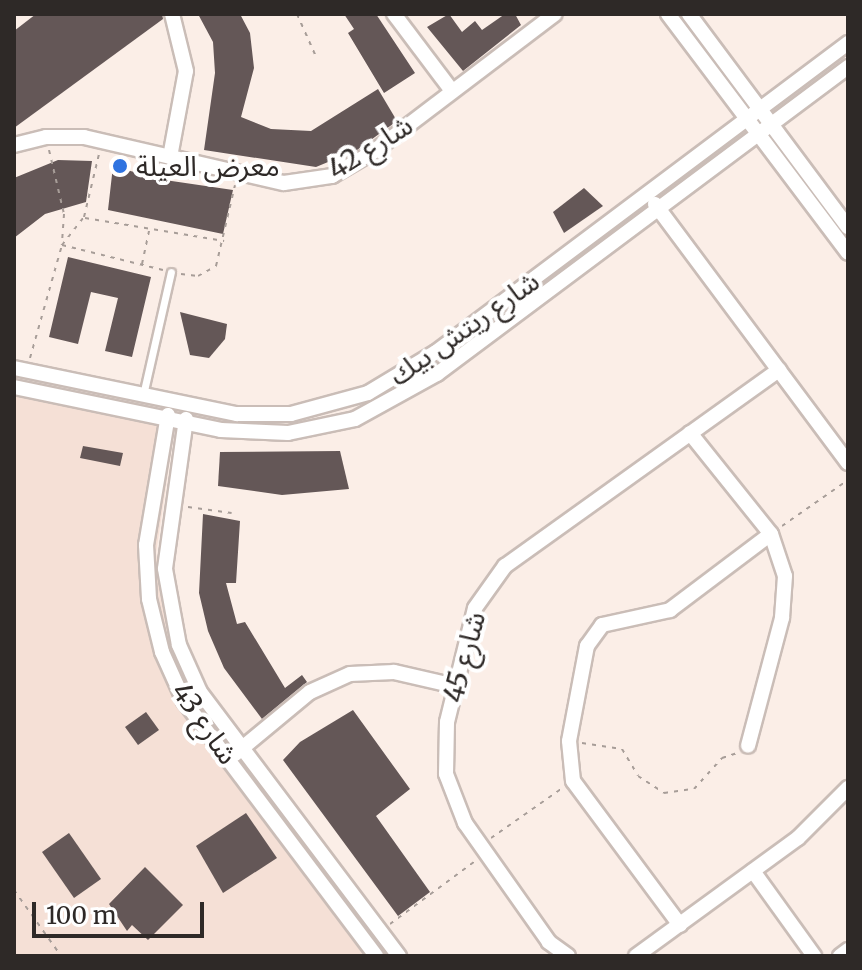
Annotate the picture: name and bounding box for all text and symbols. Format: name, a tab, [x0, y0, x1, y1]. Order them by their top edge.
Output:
street label: شارع 42	[321, 108, 419, 186]
place label: معرض العيلة	[136, 149, 280, 183]
marker: معرض العيلة	[111, 157, 129, 175]
street label: شارع ريتش بيك	[383, 264, 545, 392]
street label: شارع 45	[436, 608, 492, 706]
street label: شارع 43	[165, 676, 245, 770]
scale bar	[36, 886, 208, 936]
text: 100 m	[46, 900, 116, 931]

